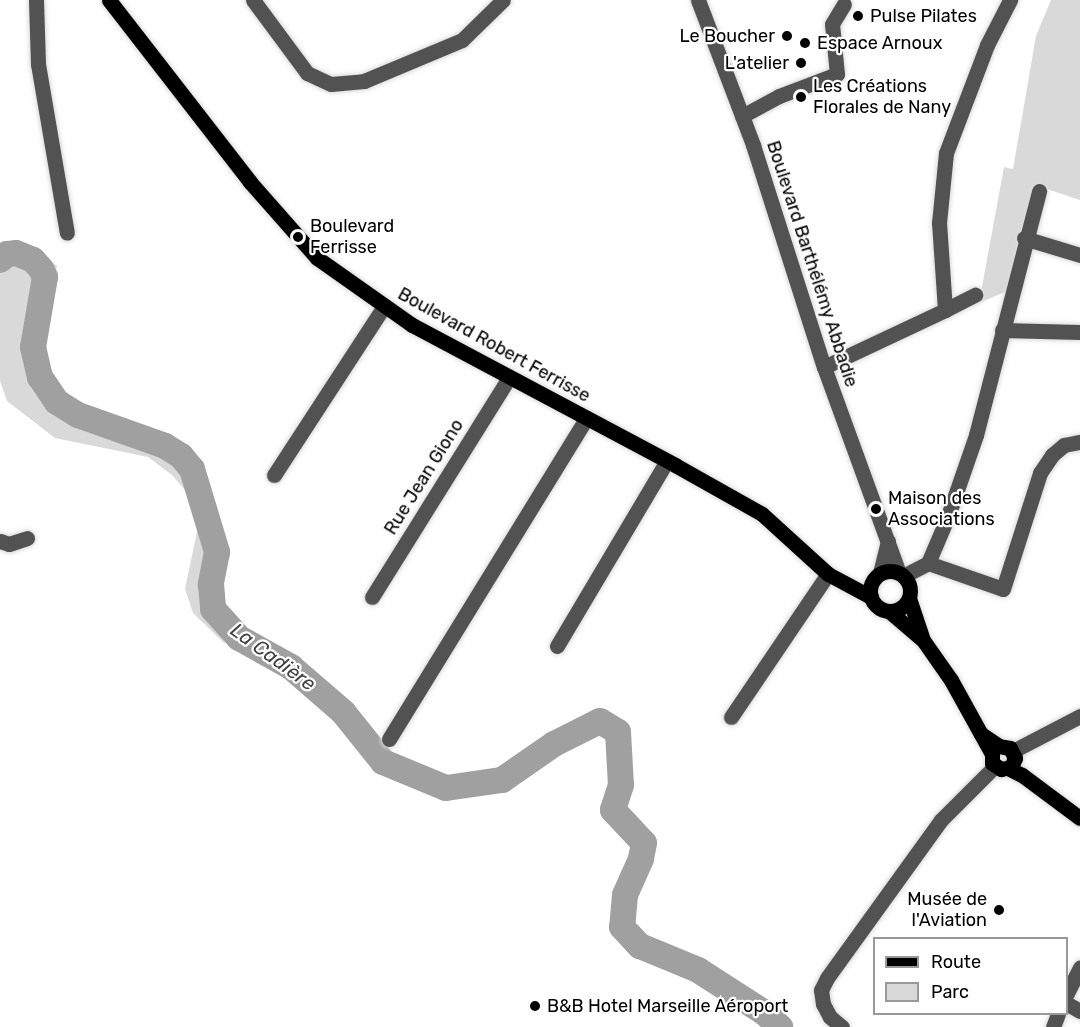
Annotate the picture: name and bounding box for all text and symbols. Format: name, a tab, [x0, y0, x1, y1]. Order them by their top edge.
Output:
place label: Pulse Pilates	[870, 5, 977, 27]
marker: Pulse Pilates	[851, 9, 865, 23]
place label: Le Boucher	[680, 25, 775, 47]
marker: Le Boucher	[780, 29, 794, 43]
place label: Espace Arnoux	[817, 32, 943, 54]
marker: Espace Arnoux	[798, 36, 812, 50]
place label: L'atelier	[725, 52, 789, 74]
marker: L'atelier	[794, 56, 808, 70]
place label: Les Créations Florales de Nany	[813, 76, 951, 118]
marker: Les Créations Florales de Nany	[794, 90, 808, 104]
street label: Boulevard Barthélémy Abbadie	[762, 138, 862, 390]
place label: Boulevard Ferrisse	[310, 216, 394, 258]
marker: Boulevard Ferrisse	[291, 230, 305, 244]
street label: Boulevard Robert Ferrisse	[394, 283, 594, 407]
street label: Rue Jean Giono	[380, 415, 468, 539]
place label: Maison des Associations	[888, 488, 995, 530]
marker: Maison des Associations	[869, 502, 883, 516]
water label: La Cadière	[226, 618, 320, 696]
place label: Musée de l'Aviation	[907, 889, 987, 932]
marker: Musée de l'Aviation	[992, 903, 1006, 917]
legend	[873, 937, 1068, 1015]
text: Route	[931, 951, 981, 973]
text: Parc	[931, 981, 969, 1003]
place label: B&B Hotel Marseille Aéroport	[547, 995, 789, 1017]
marker: B&B Hotel Marseille Aéroport	[528, 999, 542, 1013]

